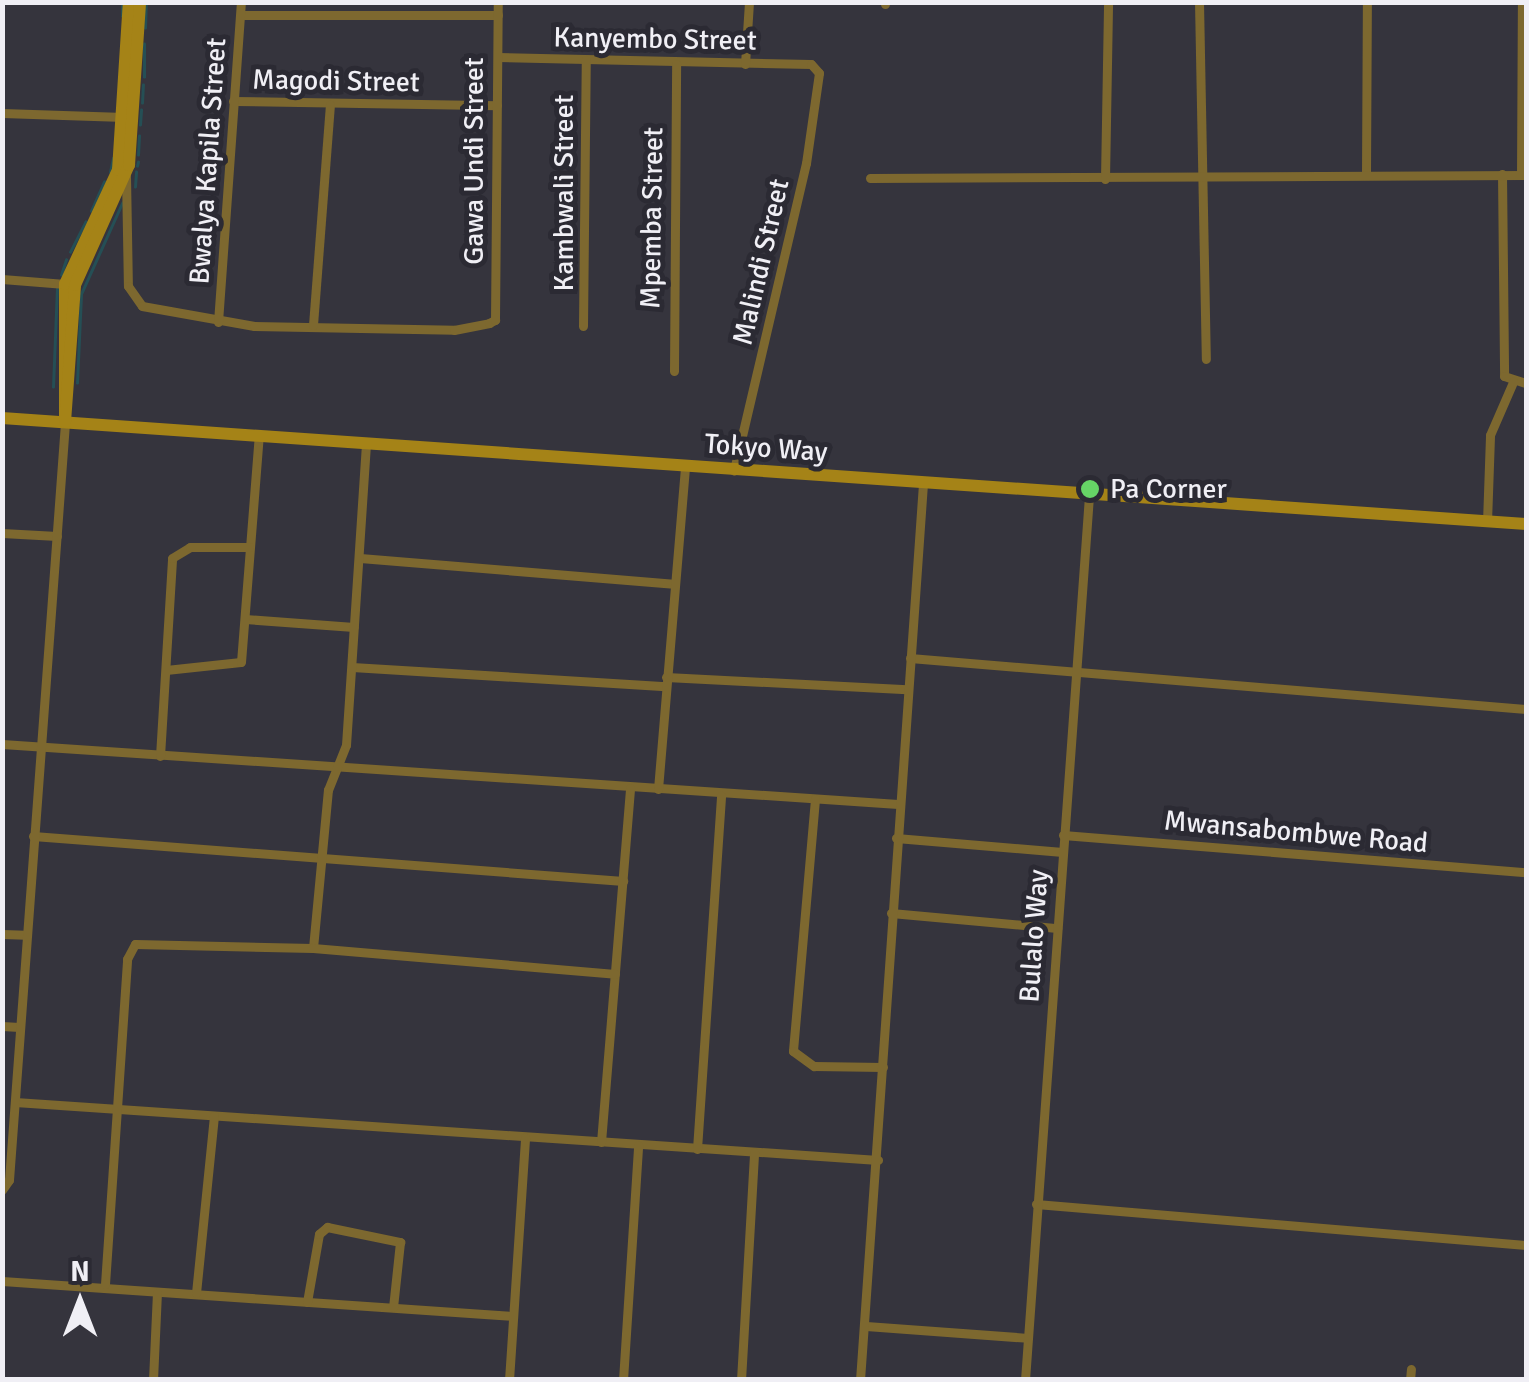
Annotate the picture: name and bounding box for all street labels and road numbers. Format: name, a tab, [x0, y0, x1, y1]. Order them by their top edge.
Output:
street label: Kanyembo Street	[553, 20, 757, 58]
street label: Bwalya Kapila Street	[183, 37, 233, 285]
street label: Gawa Undi Street	[457, 57, 491, 265]
street label: Magodi Street	[252, 63, 420, 99]
street label: Kambwali Street	[547, 95, 581, 291]
street label: Mpemba Street	[634, 127, 670, 309]
street label: Malindi Street	[726, 176, 796, 348]
street label: Tokyo Way	[703, 427, 829, 469]
street label: Mwansabombwe Road	[1163, 804, 1429, 860]
street label: Bulalo Way	[1013, 868, 1055, 1004]

